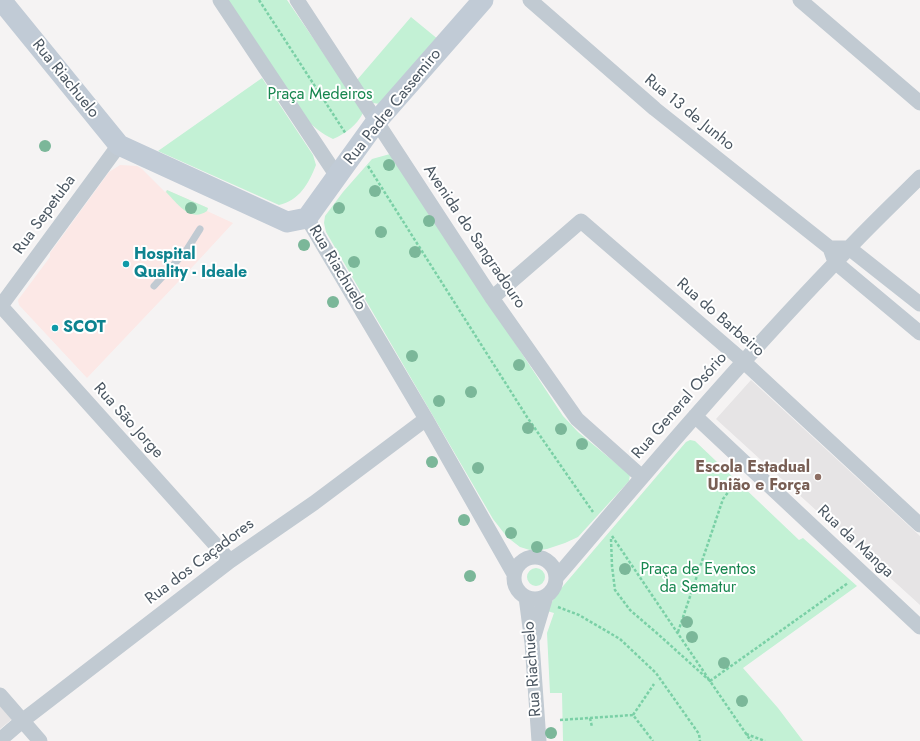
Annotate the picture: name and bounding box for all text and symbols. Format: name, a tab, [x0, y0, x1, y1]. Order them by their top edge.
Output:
street label: Rua Riachuelo	[27, 36, 103, 122]
street label: Rua Padre Cassemiro	[340, 45, 446, 169]
street label: Rua 13 de Junho	[640, 71, 738, 155]
park label: Praça Medeiros	[268, 85, 372, 105]
street label: Avenida do Sangradouro	[419, 162, 529, 312]
street label: Rua Sepetuba	[10, 172, 80, 258]
street label: Rua Riachuelo	[304, 222, 370, 314]
place label: Hospital Quality - Ideale	[134, 245, 247, 283]
marker: Hospital Quality - Ideale	[121, 259, 131, 269]
street label: Rua do Barbeiro	[672, 275, 768, 361]
place label: SCOT	[63, 318, 106, 338]
marker: SCOT	[50, 323, 60, 333]
street label: Rua General Osório	[628, 349, 732, 463]
street label: Rua São Jorge	[89, 379, 167, 463]
place label: Escola Estadual União e Força	[695, 458, 810, 496]
marker: Escola Estadual União e Força	[813, 472, 823, 482]
street label: Rua da Manga	[813, 502, 897, 582]
street label: Rua dos Caçadores	[142, 515, 258, 609]
park label: Praça de Eventos da Sematur	[640, 560, 756, 598]
street label: Rua Riachuelo	[520, 621, 546, 717]

